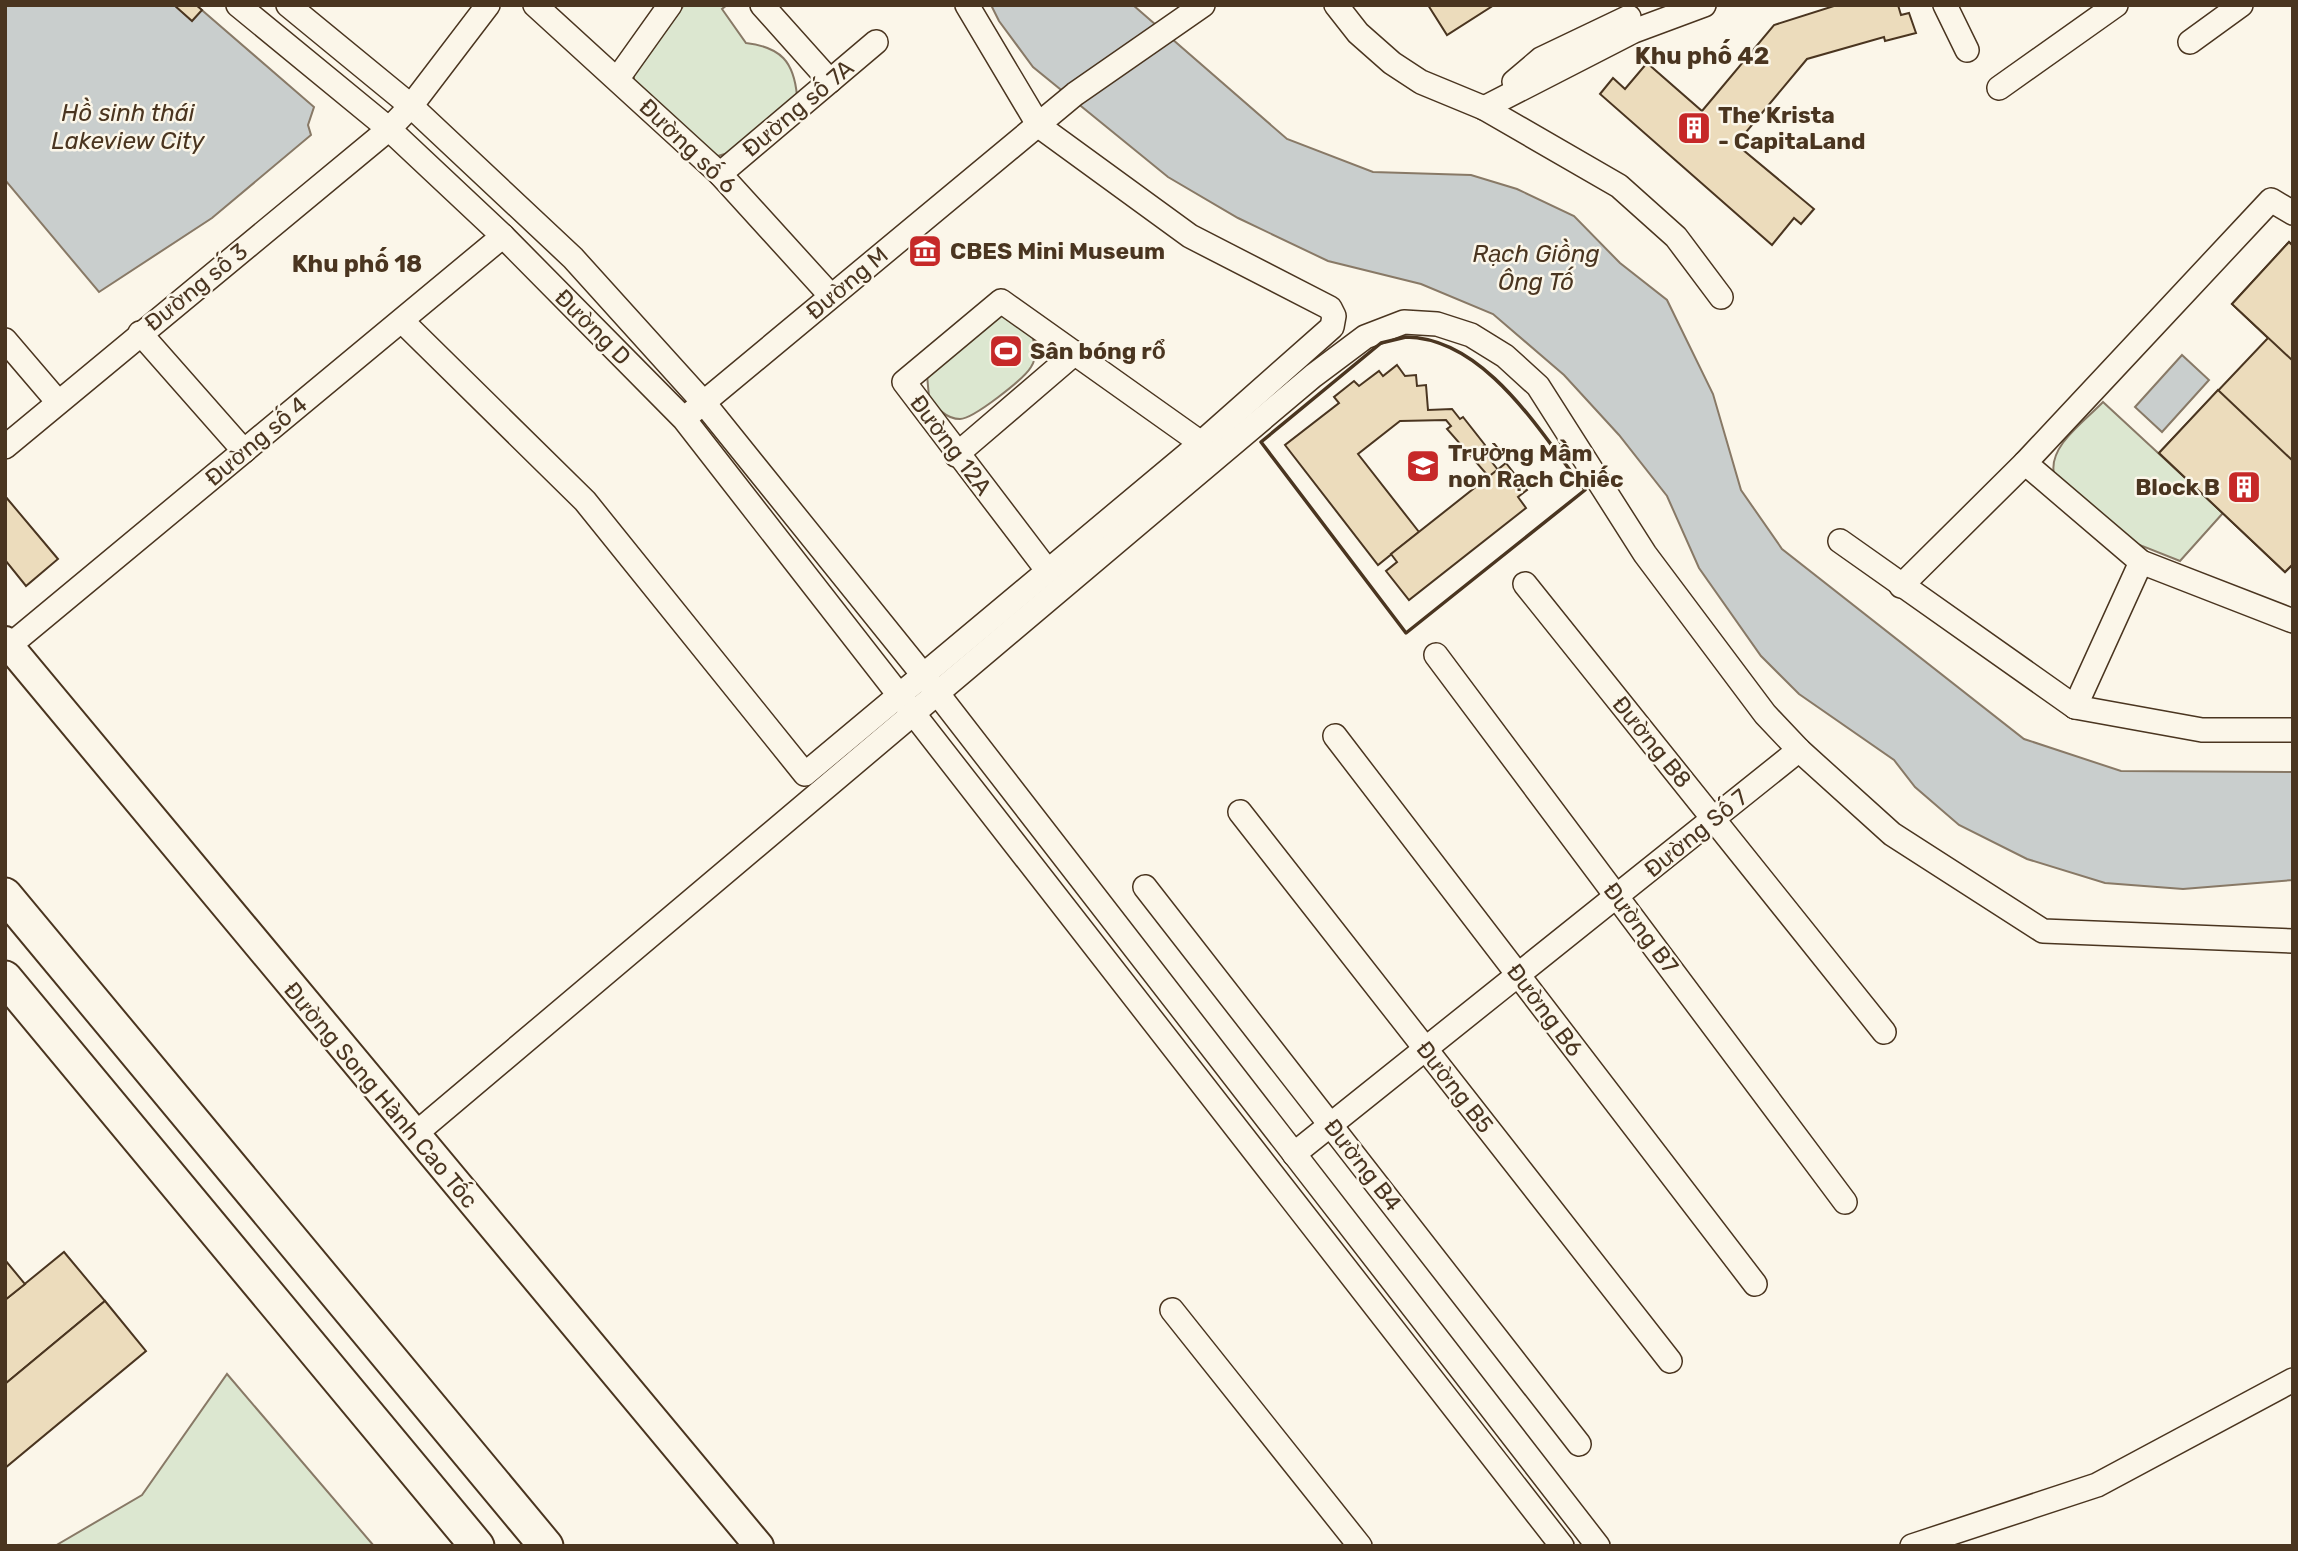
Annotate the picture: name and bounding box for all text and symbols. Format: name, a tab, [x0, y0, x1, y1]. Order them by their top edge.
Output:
district label: Khu phố 42	[1635, 39, 1769, 70]
street label: Đường số 7A	[737, 53, 859, 163]
street label: Đường số 6	[634, 93, 742, 199]
water label: Hồ sinh thái Lakeview City	[51, 97, 205, 155]
place label: The Krista - CapitaLand	[1718, 101, 1866, 155]
building icon: The Krista - CapitaLand	[1675, 109, 1713, 147]
museum icon: CBES Mini Museum	[906, 232, 944, 270]
street label: Đường số 3	[139, 237, 253, 337]
place label: CBES Mini Museum	[950, 237, 1165, 265]
water label: Rạch Giồng Ông Tố	[1472, 238, 1600, 296]
street label: Đường M	[800, 241, 894, 325]
district label: Khu phố 18	[292, 247, 422, 278]
street label: Đường D	[549, 283, 637, 371]
sports icon: Sân bóng rổ	[987, 332, 1025, 370]
place label: Sân bóng rổ	[1030, 337, 1166, 365]
street label: Đường 12A	[904, 389, 998, 501]
street label: Đường số 4	[199, 390, 313, 492]
place label: Trường Mầm non Rạch Chiếc	[1448, 439, 1624, 493]
school or university icon: Trường Mầm non Rạch Chiếc	[1404, 447, 1442, 485]
building icon: Block B	[2225, 468, 2263, 506]
place label: Block B	[2135, 473, 2220, 501]
street label: Đường B8	[1607, 691, 1697, 793]
street label: Đường Số 7	[1639, 783, 1753, 883]
street label: Đường B7	[1598, 877, 1684, 979]
street label: Đường B6	[1501, 958, 1589, 1062]
street label: Đường Song Hành Cao Tốc	[278, 976, 484, 1214]
street label: Đường B5	[1410, 1035, 1500, 1139]
street label: Đường B4	[1318, 1113, 1408, 1217]

